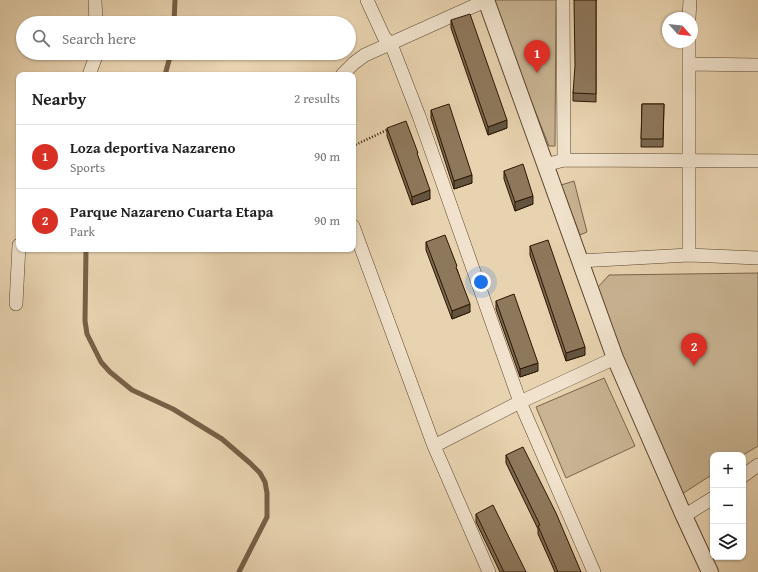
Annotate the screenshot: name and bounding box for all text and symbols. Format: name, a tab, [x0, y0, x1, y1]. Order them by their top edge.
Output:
north arrow	[662, 12, 698, 48]
search box	[16, 16, 356, 60]
icon: search	[30, 27, 52, 49]
text: Search here	[62, 28, 136, 49]
pin: 1	[524, 40, 550, 73]
text: Nearby	[32, 86, 86, 111]
text: 2 results	[294, 89, 340, 108]
text: Loza deportiva Nazareno	[70, 137, 235, 158]
text: 1	[42, 147, 48, 166]
text: 90 m	[314, 147, 340, 166]
text: Sports	[70, 158, 105, 177]
text: Parque Nazareno Cuarta Etapa	[70, 201, 273, 222]
text: 2	[42, 211, 48, 230]
text: 90 m	[314, 211, 340, 230]
text: Park	[70, 222, 95, 241]
your location	[471, 272, 491, 292]
pin: 2	[681, 333, 707, 366]
map controls	[710, 452, 746, 560]
button: +	[710, 452, 746, 488]
button: −	[710, 488, 746, 524]
button: layers	[710, 524, 746, 560]

